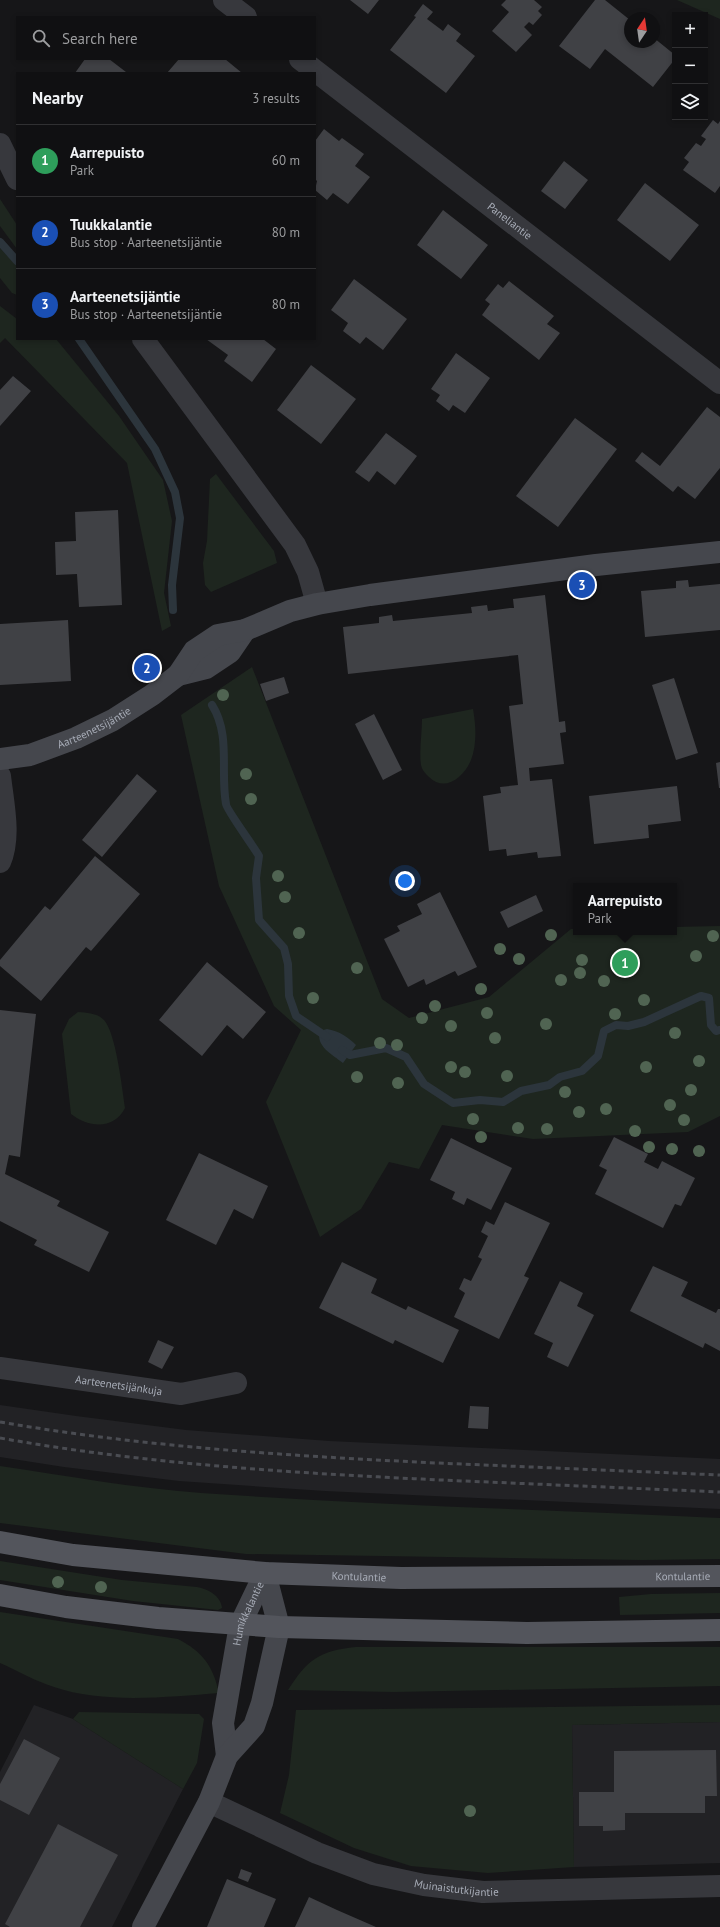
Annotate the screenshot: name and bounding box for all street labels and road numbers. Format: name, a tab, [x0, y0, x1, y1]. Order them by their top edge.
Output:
street label: Paneliantie	[485, 199, 535, 243]
street label: Aarteenetsijäntie	[55, 703, 134, 751]
street label: Aarteenetsijänkuja	[74, 1372, 163, 1398]
street label: Kontulantie	[331, 1568, 387, 1584]
street label: Kontulantie	[655, 1569, 711, 1583]
street label: Humikkalantie	[230, 1579, 267, 1647]
street label: Muinaistutkijantie	[413, 1876, 499, 1899]

